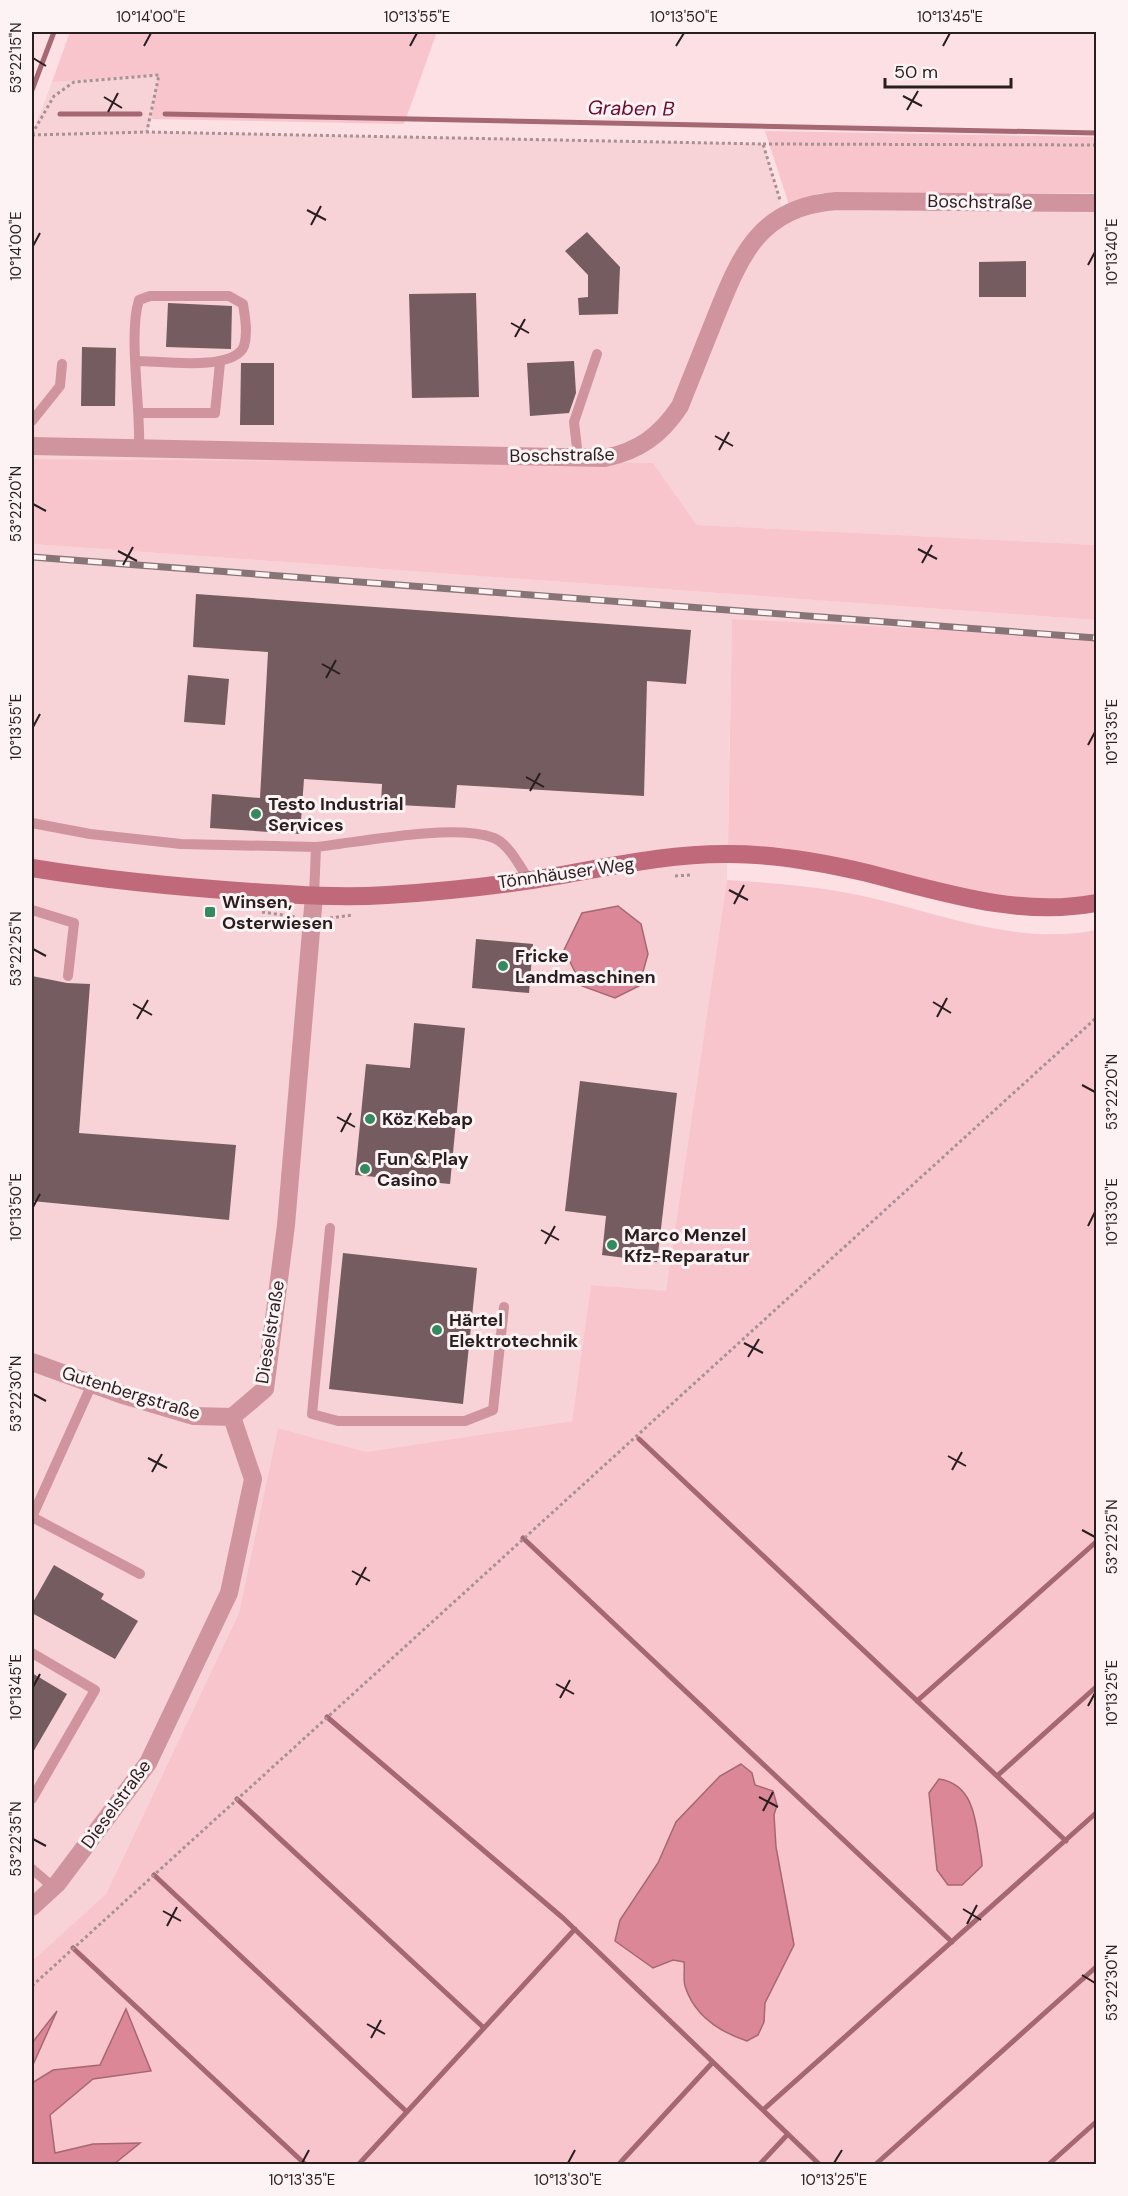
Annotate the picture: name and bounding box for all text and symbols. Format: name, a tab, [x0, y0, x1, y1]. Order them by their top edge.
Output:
text: 10°14'00"E	[116, 7, 186, 27]
text: 10°13'55"E	[384, 7, 450, 27]
text: 10°13'50"E	[650, 7, 718, 27]
text: 10°13'45"E	[917, 7, 983, 27]
text: 53°22'15"N	[6, 22, 26, 94]
scale bar	[885, 51, 1011, 89]
text: 50 m	[894, 60, 938, 84]
water label: Graben B	[587, 94, 675, 122]
street label: Boschstraße	[927, 189, 1033, 215]
text: 10°14'00"E	[6, 211, 26, 281]
text: 10°13'40"E	[1102, 218, 1122, 286]
street label: Boschstraße	[509, 442, 615, 468]
text: 53°22'20"N	[6, 466, 26, 542]
text: 10°13'55"E	[6, 694, 26, 760]
text: 10°13'35"E	[1102, 699, 1122, 765]
place label: Testo Industrial Services	[268, 792, 404, 837]
marker: Testo Industrial Services	[249, 807, 263, 821]
street label: Tönnhäuser Weg	[496, 852, 636, 894]
place label: Winsen, Osterwiesen	[222, 890, 333, 935]
marker: Winsen, Osterwiesen	[203, 905, 217, 919]
text: 53°22'25"N	[6, 911, 26, 987]
place label: Fricke Landmaschinen	[515, 944, 656, 989]
marker: Fricke Landmaschinen	[496, 959, 510, 973]
text: 53°22'20"N	[1102, 1054, 1122, 1130]
place label: Köz Kebap	[382, 1107, 473, 1131]
marker: Köz Kebap	[363, 1112, 377, 1126]
place label: Fun & Play Casino	[377, 1147, 469, 1192]
marker: Fun & Play Casino	[358, 1162, 372, 1176]
text: 10°13'50"E	[6, 1173, 26, 1241]
text: 10°13'30"E	[1102, 1178, 1122, 1246]
place label: Marco Menzel Kfz-Reparatur	[624, 1223, 750, 1268]
marker: Marco Menzel Kfz-Reparatur	[605, 1238, 619, 1252]
street label: Dieselstraße	[250, 1279, 290, 1385]
place label: Härtel Elektrotechnik	[449, 1308, 579, 1353]
marker: Härtel Elektrotechnik	[430, 1323, 444, 1337]
text: 53°22'30"N	[6, 1356, 26, 1432]
street label: Gutenbergstraße	[59, 1361, 203, 1425]
text: 53°22'25"N	[1102, 1499, 1122, 1575]
text: 10°13'45"E	[6, 1654, 26, 1720]
text: 10°13'25"E	[1102, 1660, 1122, 1726]
street label: Dieselstraße	[76, 1755, 156, 1853]
text: 53°22'35"N	[6, 1801, 26, 1877]
text: 53°22'30"N	[1102, 1945, 1122, 2021]
text: 10°13'35"E	[269, 2170, 335, 2190]
text: 10°13'30"E	[534, 2170, 602, 2190]
text: 10°13'25"E	[801, 2170, 867, 2190]

